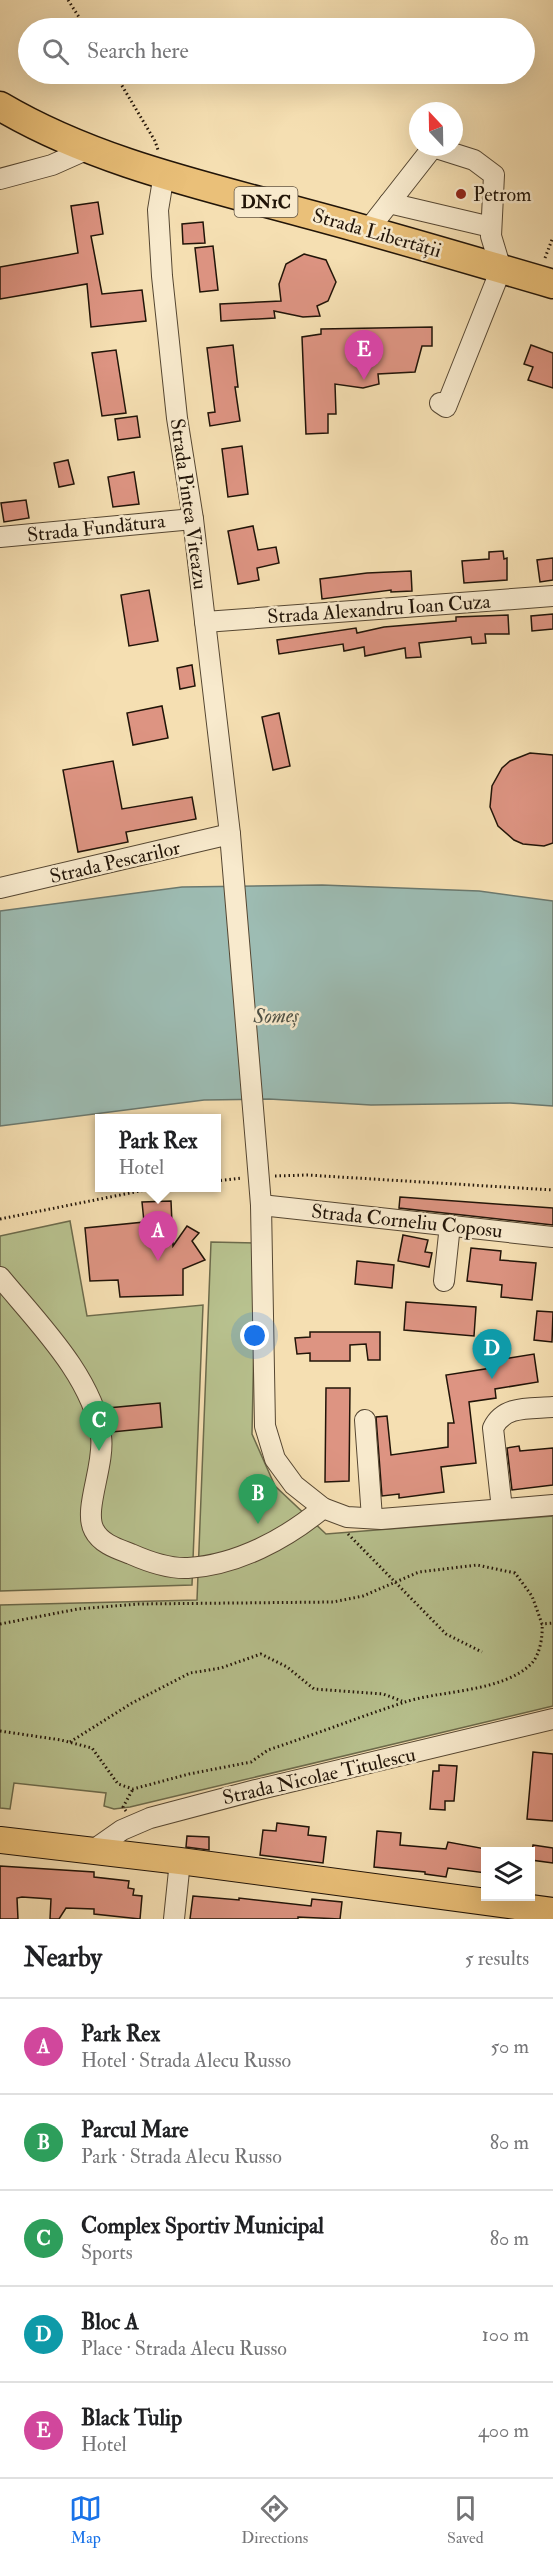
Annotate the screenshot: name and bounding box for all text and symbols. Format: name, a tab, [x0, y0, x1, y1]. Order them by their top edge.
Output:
search box	[18, 18, 535, 84]
icon: search	[39, 35, 72, 68]
text: Search here	[87, 37, 189, 65]
north arrow	[409, 102, 463, 156]
place label: Petrom	[473, 182, 532, 207]
road number: DN1C	[234, 187, 298, 217]
marker: Petrom	[454, 187, 468, 201]
street label: Strada Libertății	[310, 203, 444, 263]
pin: E	[344, 330, 384, 380]
street label: Strada Pintea Viteazu	[165, 417, 213, 591]
street label: Strada Fundătura	[26, 508, 167, 548]
street label: Strada Alexandru Ioan Cuza	[266, 589, 492, 629]
street label: Strada Pescarilor	[47, 835, 183, 889]
water label: Someș	[252, 1002, 300, 1030]
popup	[95, 1114, 221, 1192]
text: Park Rex	[118, 1127, 198, 1155]
text: Hotel	[118, 1155, 164, 1180]
street label: Strada Corneliu Coposu	[310, 1199, 504, 1244]
pin: A	[138, 1212, 178, 1261]
your location	[240, 1321, 269, 1350]
pin: D	[472, 1330, 512, 1379]
pin: C	[80, 1402, 118, 1451]
pin: B	[238, 1474, 278, 1524]
street label: Strada Nicolae Titulescu	[220, 1742, 418, 1810]
map controls	[481, 1847, 535, 1901]
button: layers	[481, 1847, 535, 1901]
text: Nearby	[24, 1942, 102, 1974]
text: 5 results	[465, 1946, 529, 1971]
text: Park Rex	[81, 2020, 160, 2048]
text: A	[37, 2034, 50, 2059]
text: 50 m	[490, 2034, 529, 2059]
text: Hotel · Strada Alecu Russo	[81, 2048, 291, 2073]
text: Parcul Mare	[81, 2116, 189, 2144]
text: B	[37, 2130, 50, 2155]
text: 80 m	[490, 2130, 529, 2155]
text: Park · Strada Alecu Russo	[81, 2144, 282, 2169]
text: Complex Sportiv Municipal	[81, 2212, 324, 2240]
text: C	[36, 2226, 51, 2251]
text: 80 m	[490, 2226, 529, 2251]
text: Sports	[81, 2240, 133, 2265]
text: Bloc A	[81, 2308, 139, 2336]
text: D	[35, 2322, 52, 2347]
text: 100 m	[482, 2322, 529, 2347]
text: Place · Strada Alecu Russo	[81, 2336, 287, 2361]
text: Black Tulip	[81, 2404, 182, 2432]
text: E	[36, 2418, 51, 2443]
text: 400 m	[478, 2418, 529, 2443]
text: Hotel	[81, 2432, 127, 2457]
tab: Map	[69, 2492, 102, 2548]
tab: Directions	[241, 2492, 308, 2548]
tab: Saved	[447, 2492, 484, 2548]

